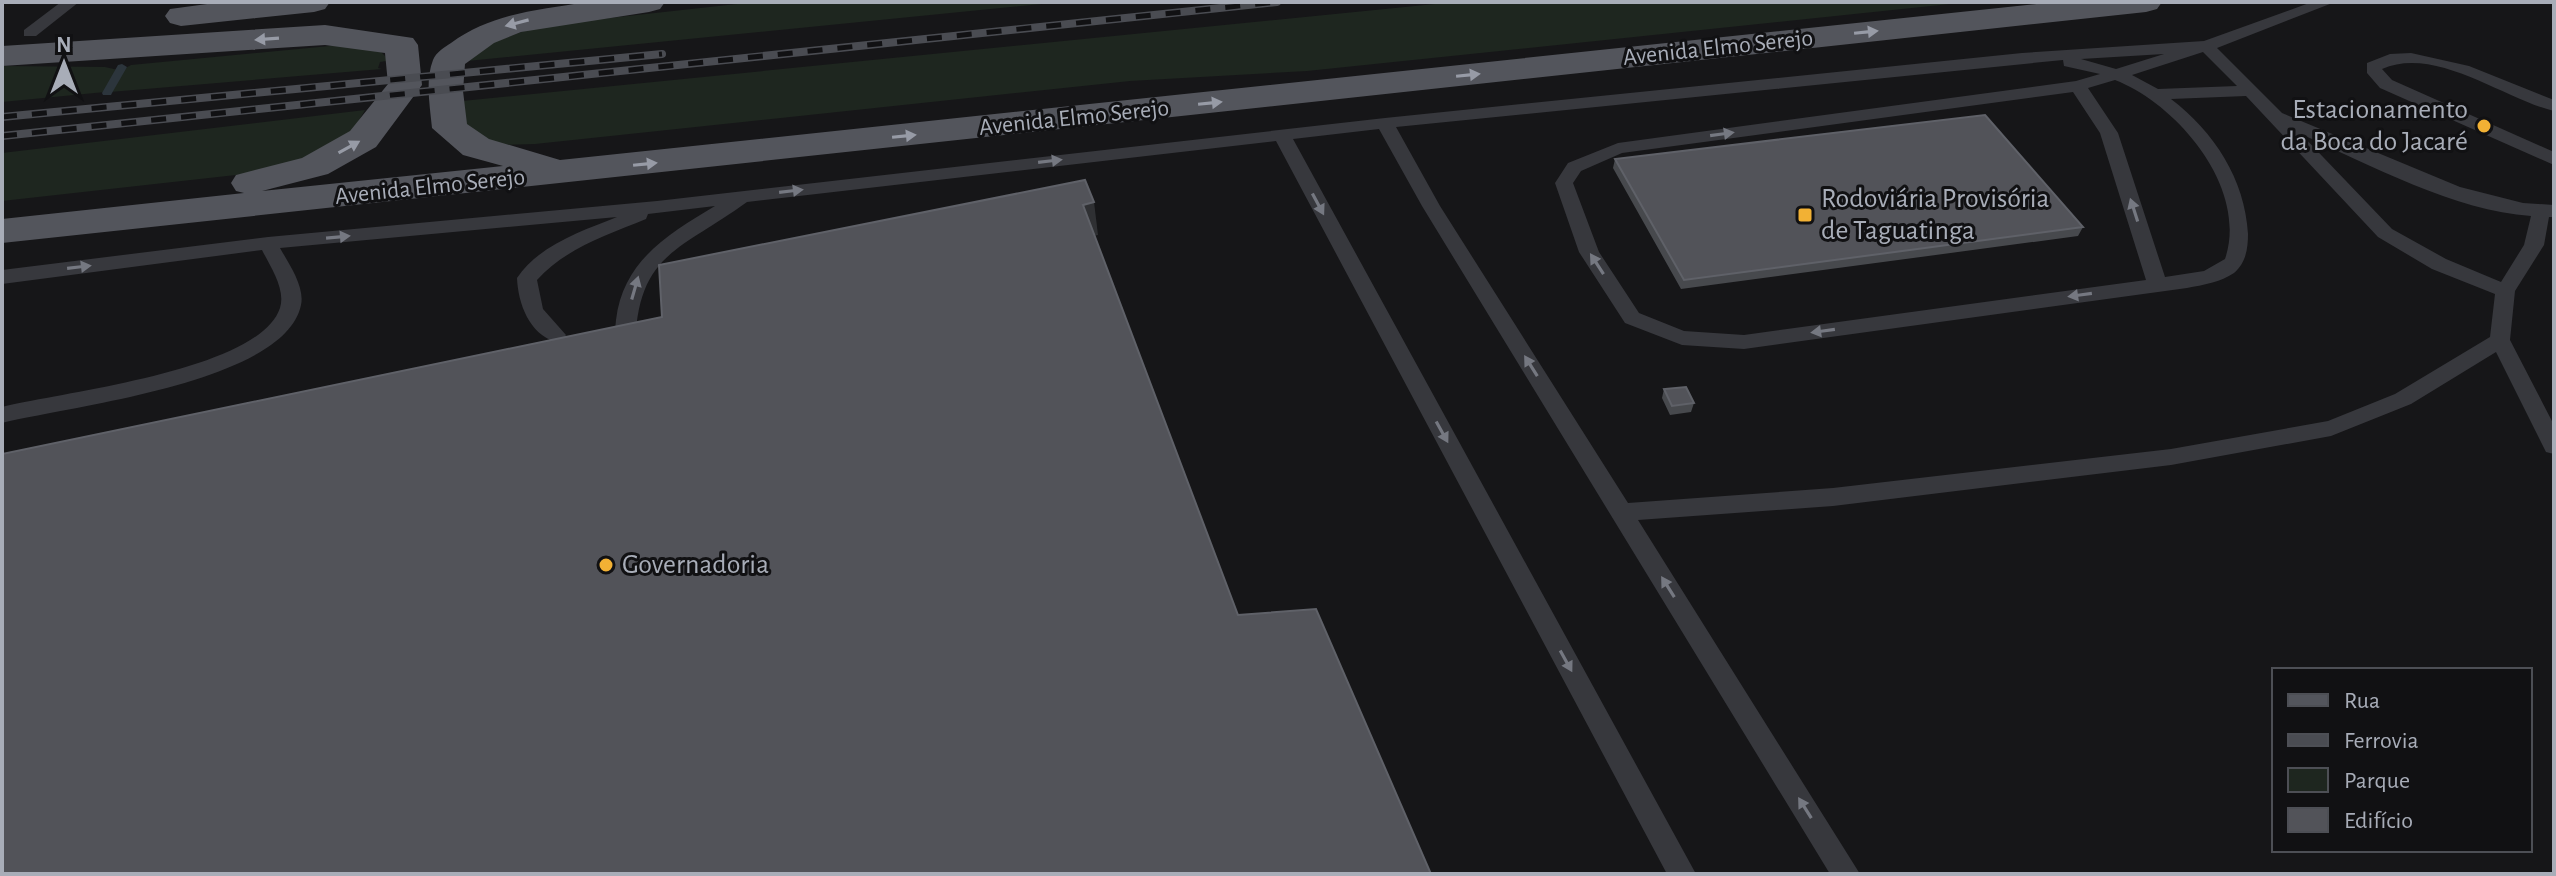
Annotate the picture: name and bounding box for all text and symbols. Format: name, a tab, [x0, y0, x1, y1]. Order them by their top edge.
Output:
one-way arrow	[505, 18, 530, 30]
north arrow	[24, 24, 104, 104]
street label: Avenida Elmo Serejo	[1622, 26, 1814, 70]
one-way arrow	[1854, 26, 1879, 39]
one-way arrow	[254, 33, 279, 46]
text: N	[56, 34, 72, 56]
one-way arrow	[1456, 69, 1481, 82]
street label: Avenida Elmo Serejo	[978, 96, 1170, 140]
place label: Estacionamento da Boca do Jacaré	[2280, 96, 2468, 156]
one-way arrow	[1198, 97, 1223, 110]
marker: Estacionamento da Boca do Jacaré	[2475, 117, 2493, 135]
one-way arrow	[1710, 127, 1735, 140]
one-way arrow	[891, 130, 916, 143]
one-way arrow	[338, 140, 360, 154]
one-way arrow	[1037, 155, 1062, 168]
one-way arrow	[633, 157, 658, 170]
street label: Avenida Elmo Serejo	[334, 165, 526, 209]
one-way arrow	[779, 184, 804, 197]
place label: Rodoviária Provisória de Taguatinga	[1821, 185, 2050, 245]
one-way arrow	[1311, 192, 1324, 215]
one-way arrow	[2127, 198, 2139, 222]
marker: Rodoviária Provisória de Taguatinga	[1796, 206, 1814, 224]
one-way arrow	[326, 230, 351, 243]
one-way arrow	[1589, 254, 1604, 275]
one-way arrow	[67, 260, 92, 273]
one-way arrow	[630, 276, 642, 301]
one-way arrow	[2067, 289, 2092, 302]
one-way arrow	[1810, 325, 1835, 338]
one-way arrow	[1524, 355, 1538, 377]
one-way arrow	[1435, 421, 1449, 444]
place label: Governadoria	[622, 551, 769, 579]
marker: Governadoria	[597, 556, 615, 574]
one-way arrow	[1661, 576, 1675, 598]
one-way arrow	[1559, 649, 1573, 672]
legend	[2272, 668, 2532, 852]
text: Rua	[2344, 689, 2380, 713]
text: Ferrovia	[2344, 729, 2419, 753]
text: Parque	[2344, 769, 2410, 793]
one-way arrow	[1798, 797, 1812, 819]
text: Edifício	[2344, 809, 2413, 833]

